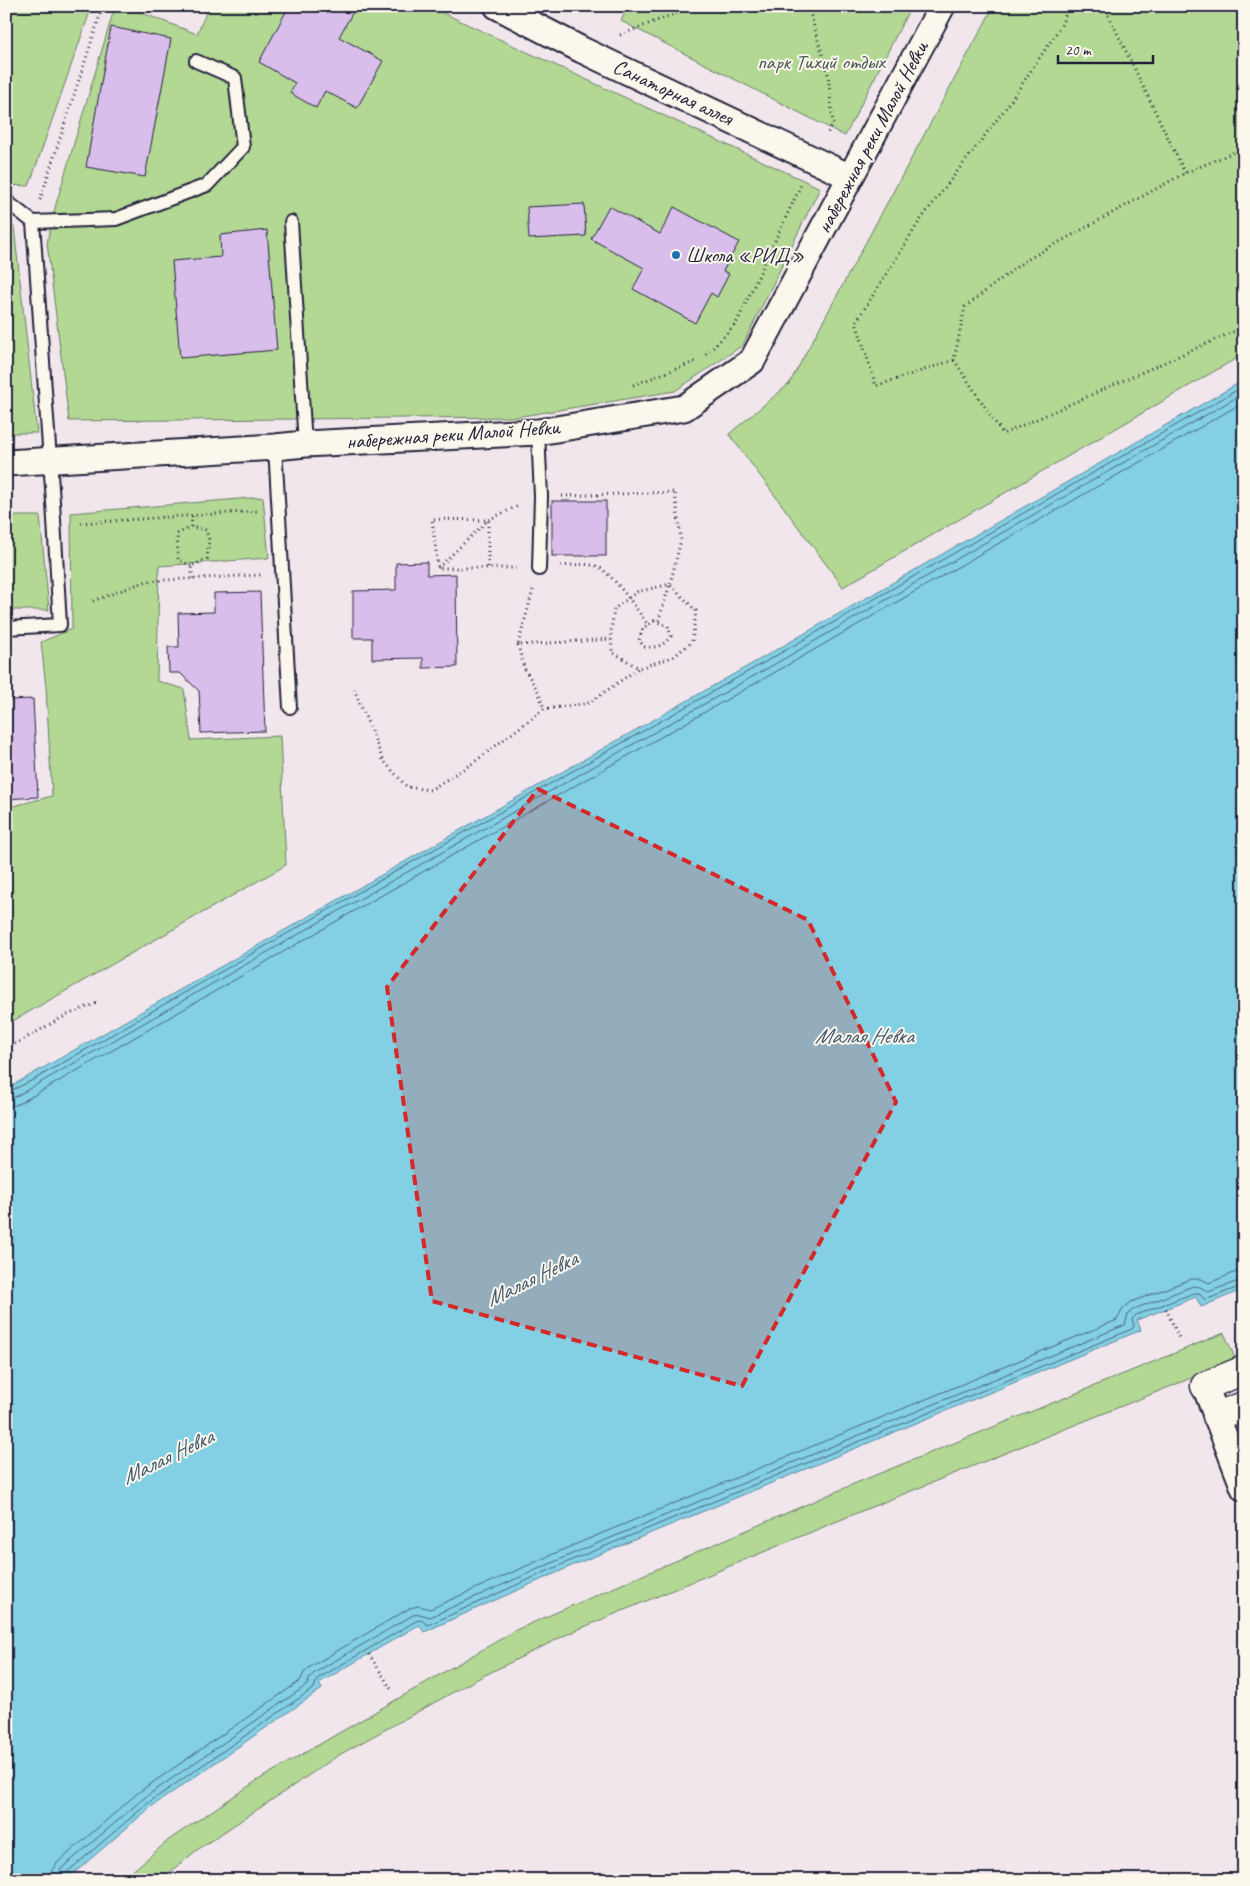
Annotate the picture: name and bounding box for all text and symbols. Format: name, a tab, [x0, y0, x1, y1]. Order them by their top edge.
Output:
scale bar	[1058, 32, 1152, 64]
street label: набережная реки Малой Невки	[810, 35, 934, 237]
text: 20 m	[1065, 41, 1092, 60]
park label: парк Тихий отдых	[757, 49, 886, 75]
street label: Санаторная аллея	[609, 53, 738, 132]
place label: Школа «РИД»	[686, 242, 804, 268]
marker: Школа «РИД»	[670, 249, 682, 261]
street label: набережная реки Малой Невки	[345, 413, 562, 454]
water label: Малая Невка	[815, 1022, 915, 1050]
water label: Малая Невка	[481, 1244, 584, 1313]
water label: Малая Невка	[117, 1422, 220, 1491]

